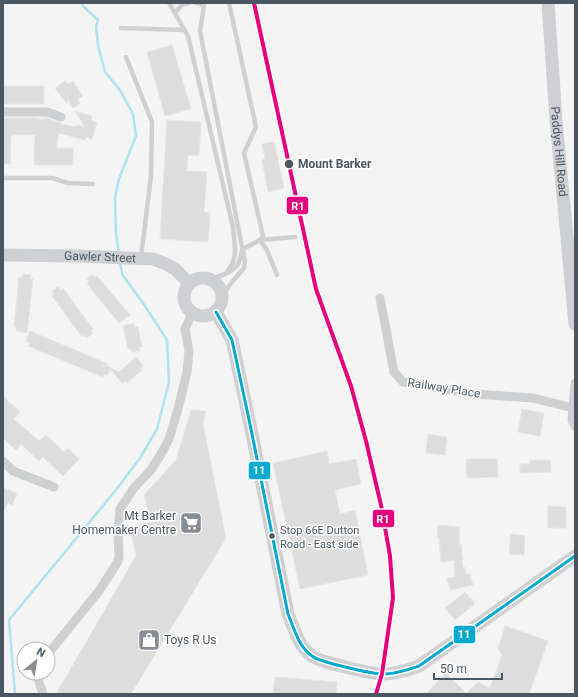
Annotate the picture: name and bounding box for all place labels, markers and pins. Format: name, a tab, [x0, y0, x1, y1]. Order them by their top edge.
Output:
place label: Mount Barker	[298, 157, 372, 171]
marker: Mount Barker	[283, 158, 295, 170]
place label: Mt Barker Homemaker Centre	[72, 509, 176, 537]
supermarket icon: Mt Barker Homemaker Centre	[178, 510, 204, 536]
place label: Stop 66E Dutton Road - East side	[280, 524, 359, 551]
marker: Stop 66E Dutton Road - East side	[267, 531, 277, 541]
shop icon: Toys R Us	[136, 627, 162, 653]
place label: Toys R Us	[164, 633, 217, 647]

